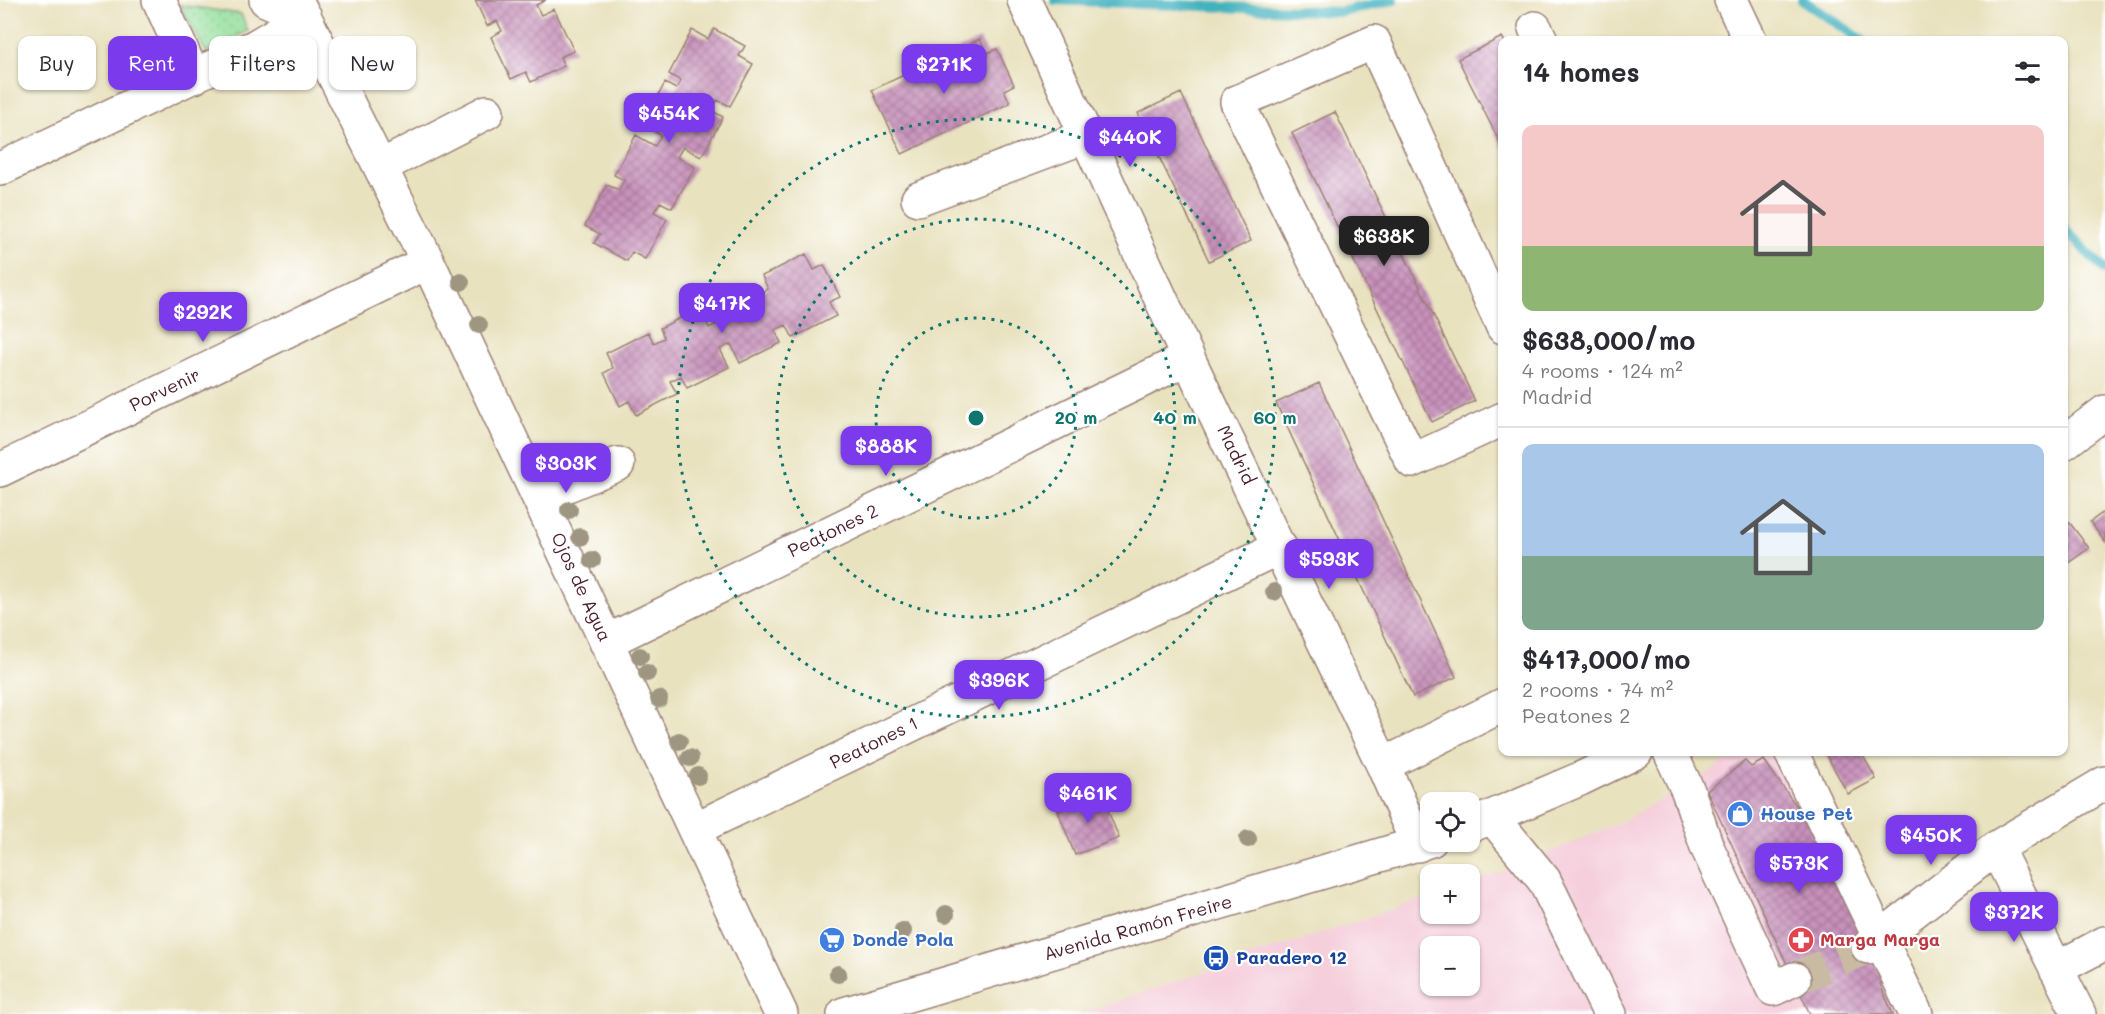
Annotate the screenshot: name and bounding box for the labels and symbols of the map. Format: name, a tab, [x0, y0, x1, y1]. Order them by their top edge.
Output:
pin: $271K	[902, 44, 986, 95]
pin: $454K	[627, 93, 711, 144]
pin: $440K	[1088, 117, 1172, 168]
pin: $638K	[1342, 216, 1426, 267]
pin: $417K	[680, 283, 764, 334]
pin: $292K	[161, 292, 245, 343]
street label: Porvenir	[125, 362, 204, 417]
text: 20 m	[1055, 405, 1097, 429]
text: 40 m	[1153, 405, 1197, 429]
text: 60 m	[1253, 405, 1297, 429]
centre of rings	[966, 408, 986, 428]
street label: Madrid	[1212, 421, 1261, 488]
pin: $888K	[844, 426, 928, 477]
pin: $303K	[524, 443, 608, 494]
street label: Peatones 2	[783, 498, 882, 562]
street label: Ojos de Agua	[546, 528, 618, 645]
pin: $593K	[1287, 539, 1371, 590]
pin: $396K	[957, 660, 1041, 711]
street label: Peatones 1	[825, 710, 922, 774]
pin: $461K	[1046, 773, 1130, 824]
shop icon: House Pet	[1725, 799, 1755, 829]
place label: House Pet	[1760, 801, 1853, 825]
pin: $450K	[1889, 815, 1973, 866]
pin: $573K	[1757, 843, 1841, 894]
street label: Avenida Ramón Freire	[1041, 889, 1235, 965]
pin: $372K	[1972, 892, 2056, 943]
supermarket icon: Donde Pola	[817, 925, 847, 955]
pharmacy icon: Marga Marga	[1786, 925, 1816, 955]
place label: Donde Pola	[852, 927, 954, 951]
place label: Marga Marga	[1820, 927, 1940, 951]
bus stop icon: Paradero 12	[1201, 943, 1231, 973]
place label: Paradero 12	[1236, 945, 1347, 969]

